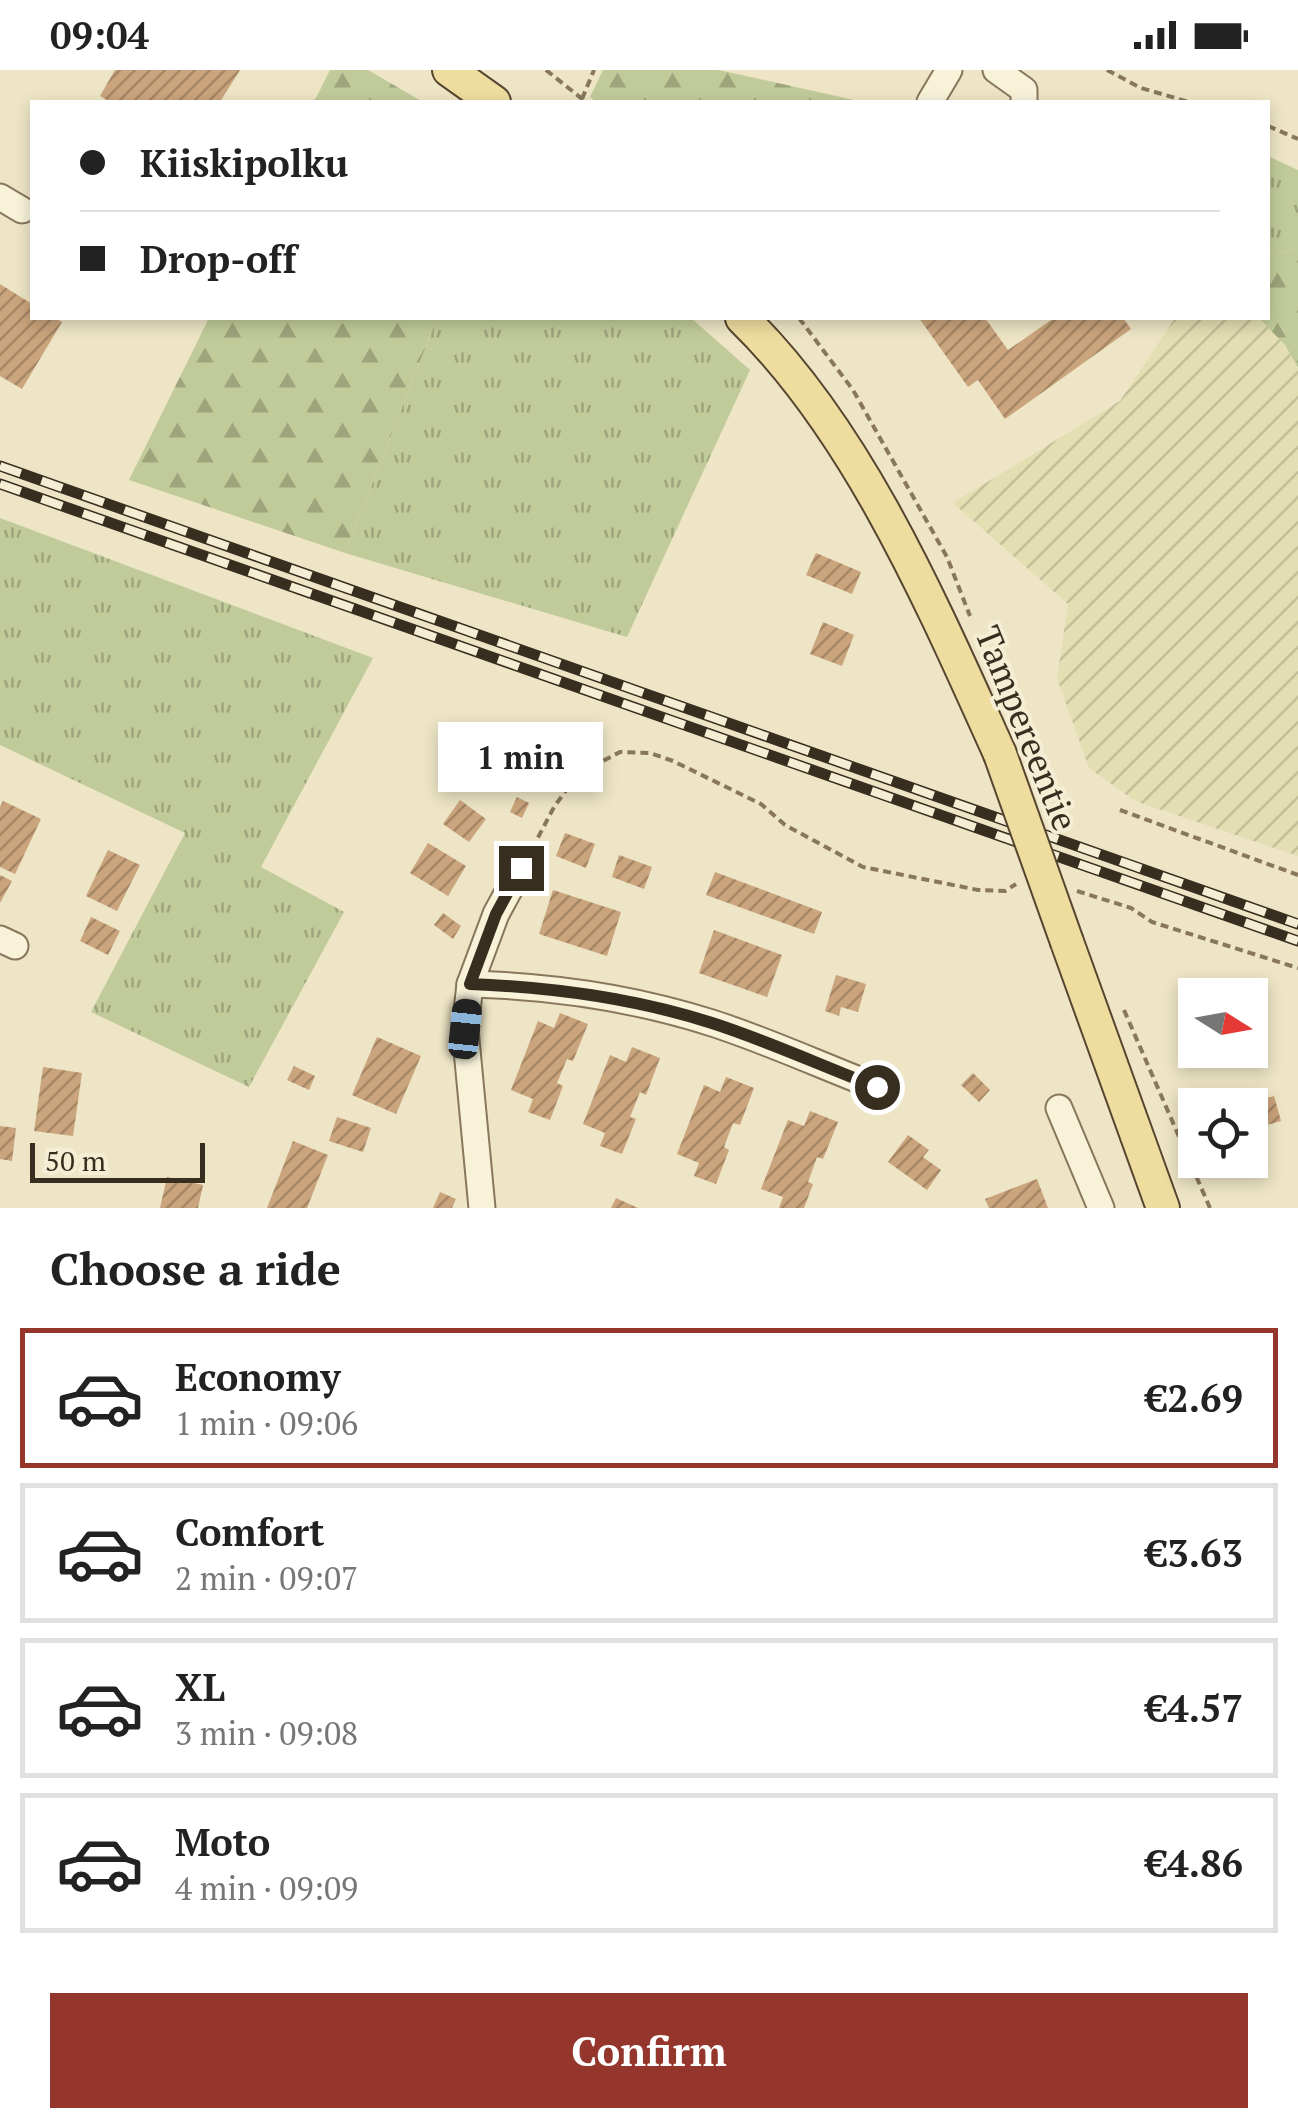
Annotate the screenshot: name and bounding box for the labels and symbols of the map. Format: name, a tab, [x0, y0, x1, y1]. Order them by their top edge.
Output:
street label: Tampereentie	[965, 619, 1089, 837]
callout: 1 min	[438, 723, 604, 793]
route end	[499, 846, 544, 891]
north arrow	[1178, 978, 1268, 1068]
car	[447, 998, 483, 1060]
route start	[855, 1065, 900, 1110]
scale bar	[30, 1138, 205, 1182]

